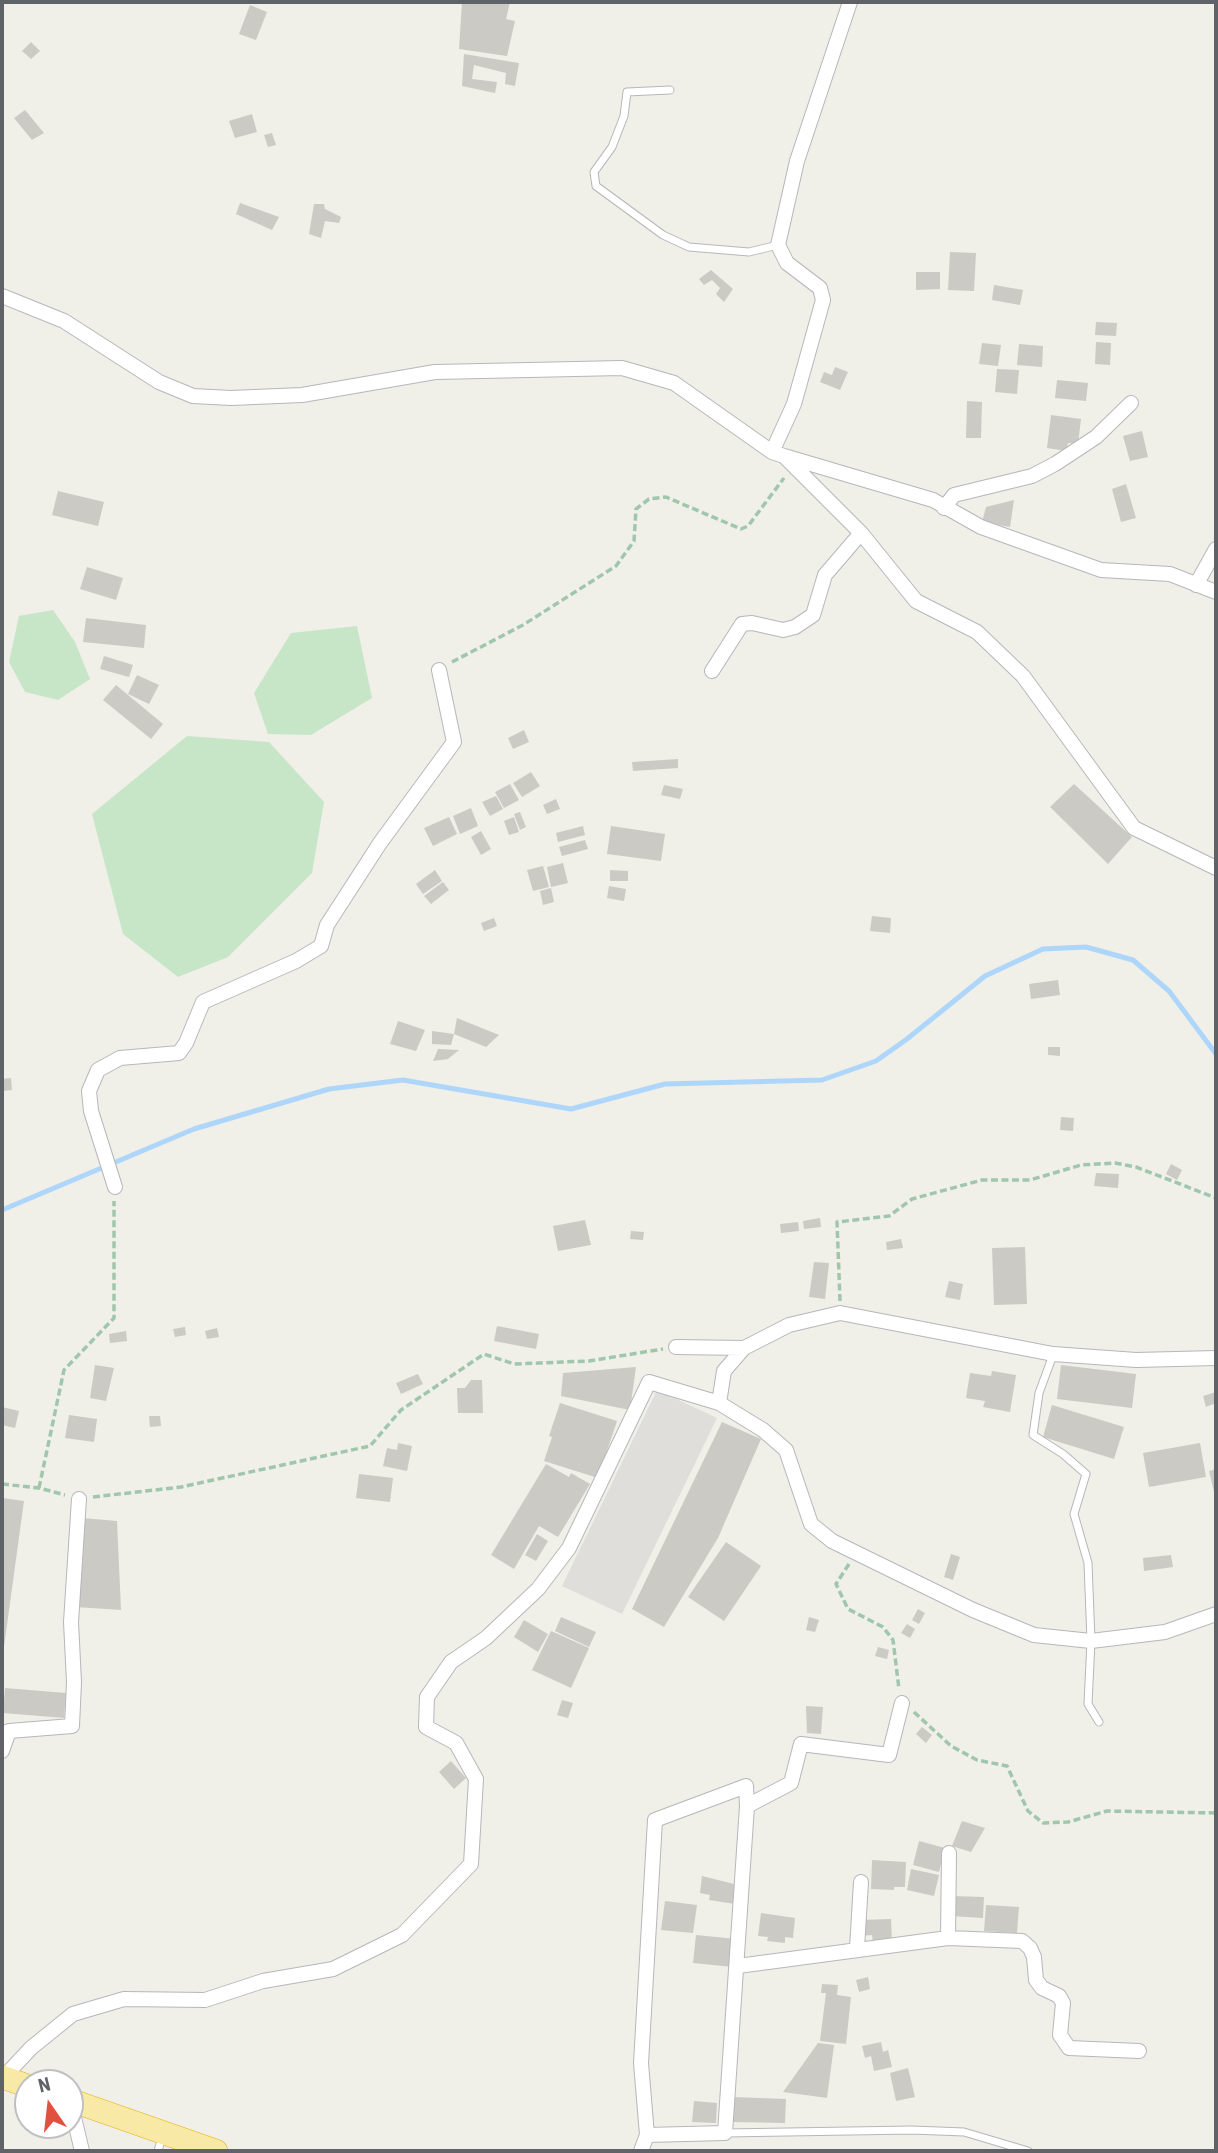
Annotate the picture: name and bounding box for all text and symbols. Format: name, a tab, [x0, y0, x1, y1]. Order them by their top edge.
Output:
north arrow	[14, 2069, 84, 2139]
text: N	[36, 2073, 53, 2098]

